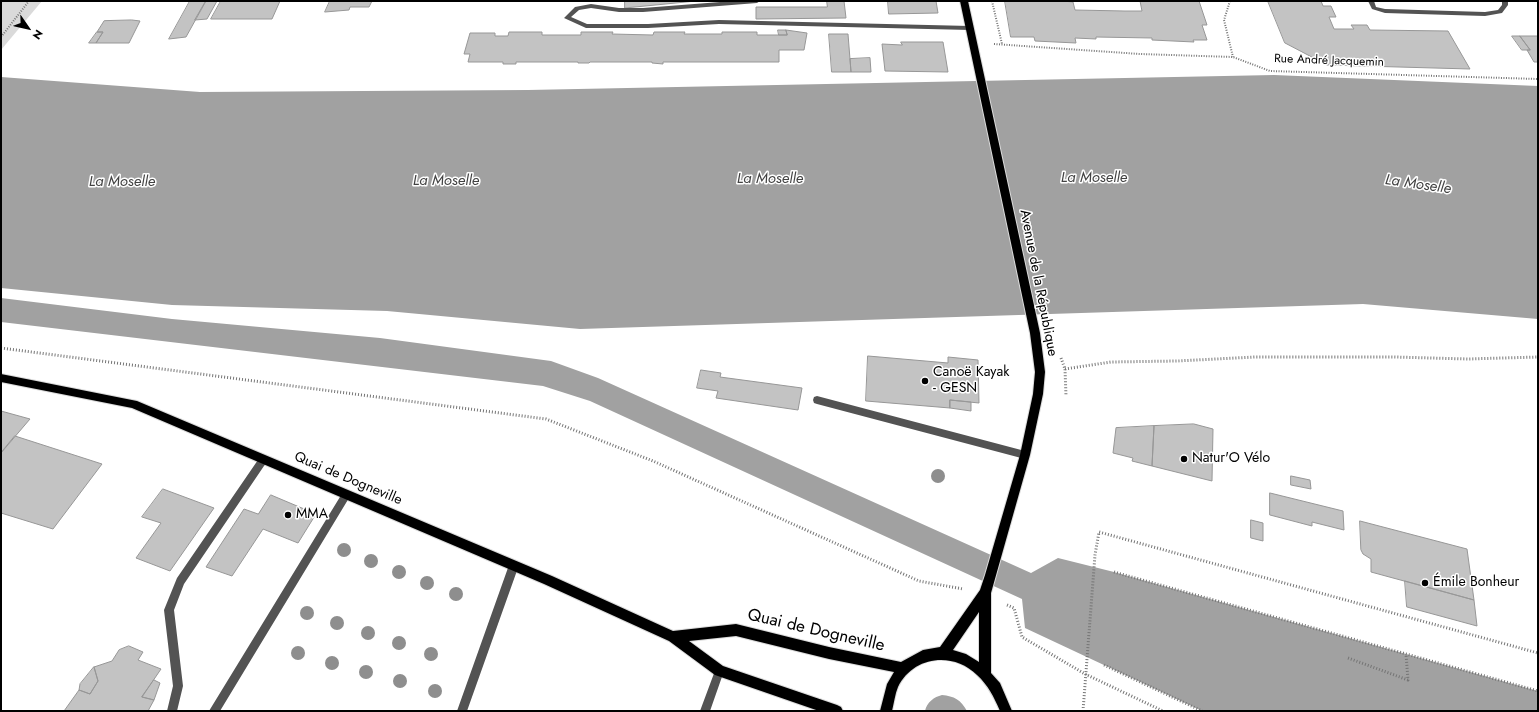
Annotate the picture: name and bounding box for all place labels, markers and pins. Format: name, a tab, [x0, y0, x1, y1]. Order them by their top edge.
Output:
place label: Canoë Kayak - GESN	[933, 365, 1009, 398]
marker: Canoë Kayak - GESN	[920, 376, 930, 386]
place label: Natur'O Vélo	[1192, 451, 1270, 467]
marker: Natur'O Vélo	[1179, 454, 1189, 464]
place label: MMA	[296, 507, 328, 523]
marker: MMA	[283, 510, 293, 520]
place label: Émile Bonheur	[1433, 575, 1519, 591]
marker: Émile Bonheur	[1420, 578, 1430, 588]

